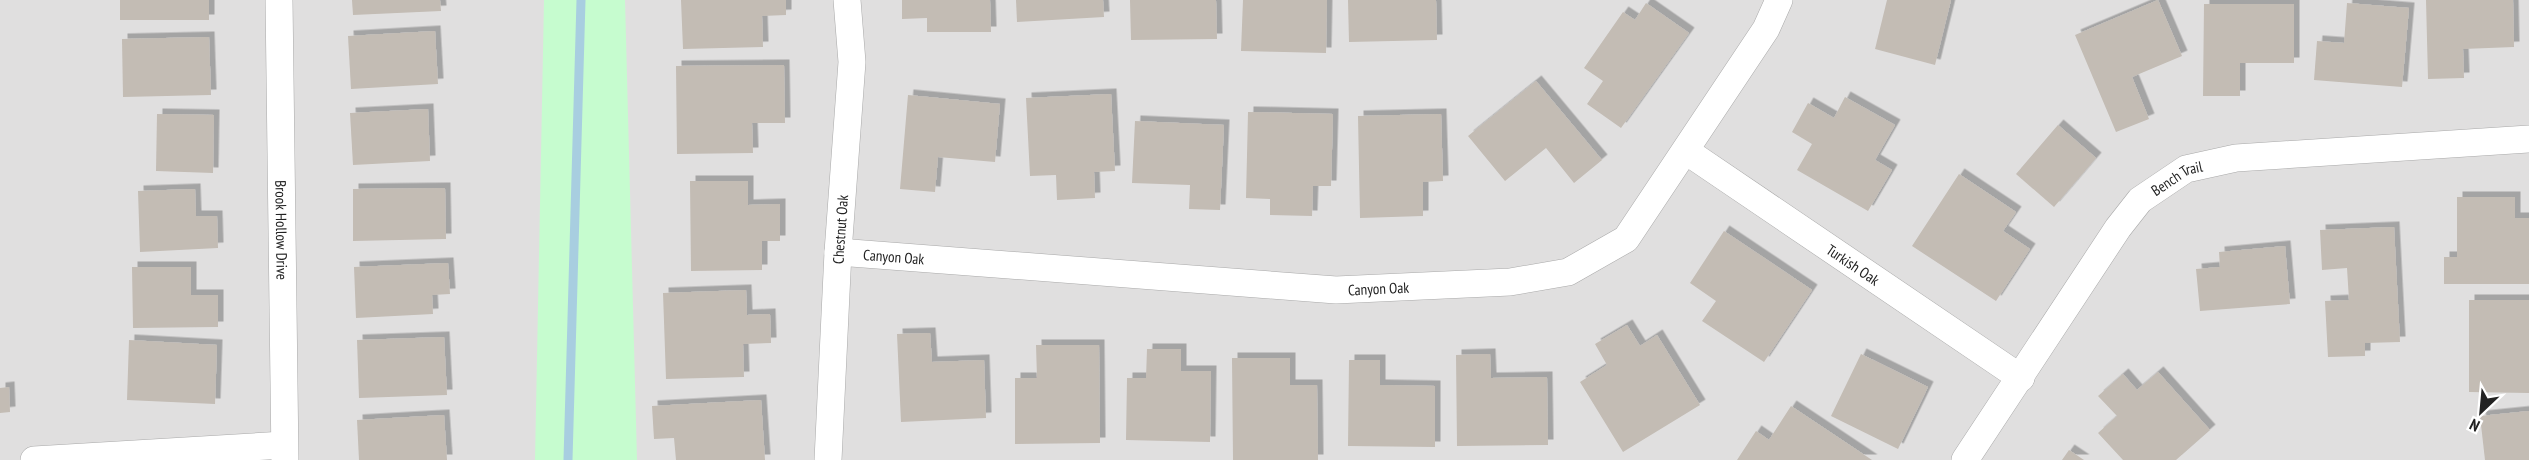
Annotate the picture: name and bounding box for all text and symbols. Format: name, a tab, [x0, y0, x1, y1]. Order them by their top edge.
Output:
street label: Bench Trail	[2147, 156, 2205, 199]
street label: Brook Hollow Drive	[272, 180, 292, 280]
street label: Chestnut Oak	[828, 194, 852, 264]
street label: Turkish Oak	[1823, 240, 1884, 289]
street label: Canyon Oak	[863, 244, 925, 268]
street label: Canyon Oak	[1347, 277, 1410, 299]
north arrow	[2451, 382, 2511, 442]
text: N	[2466, 415, 2483, 436]

